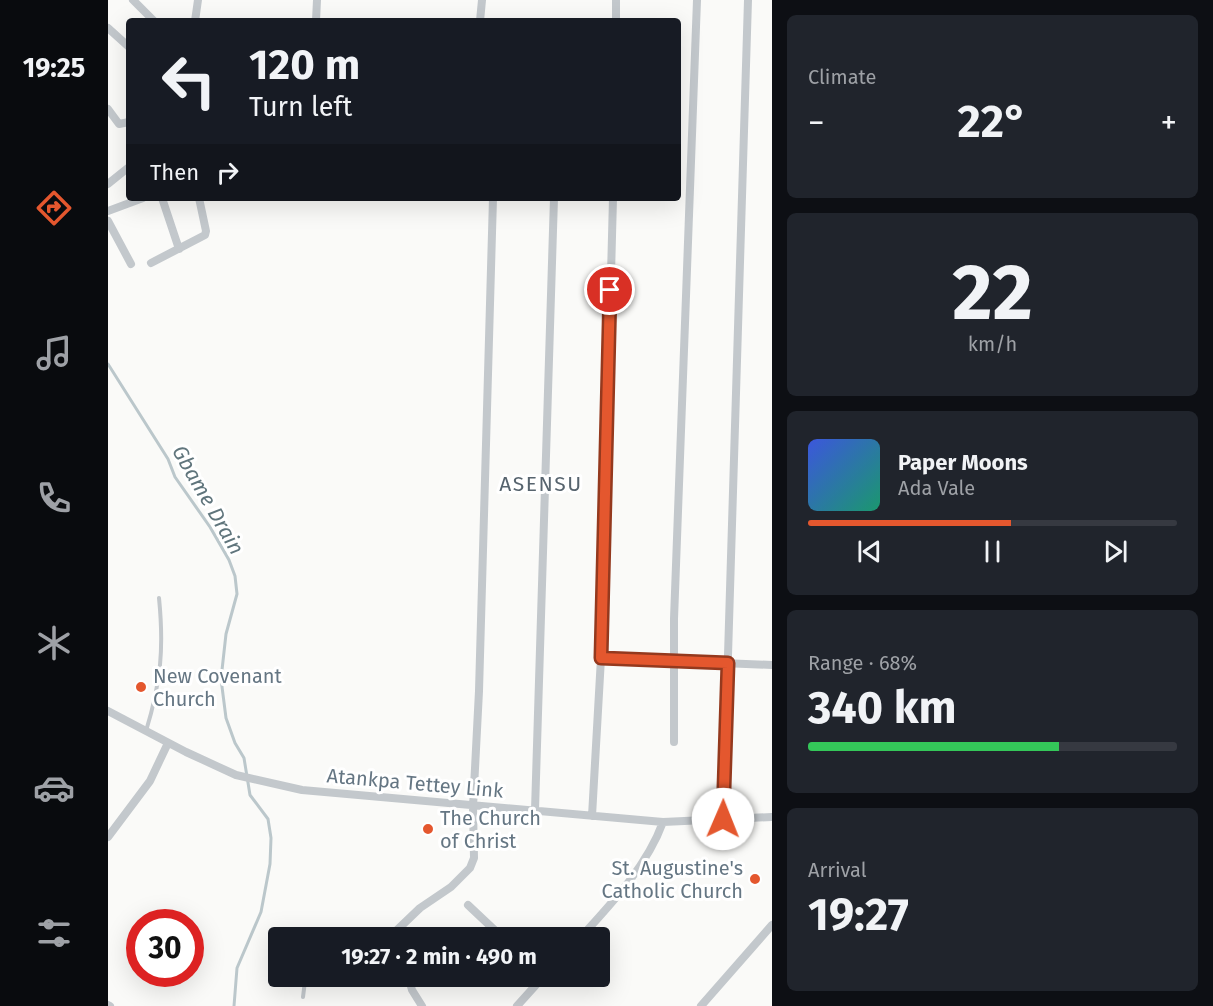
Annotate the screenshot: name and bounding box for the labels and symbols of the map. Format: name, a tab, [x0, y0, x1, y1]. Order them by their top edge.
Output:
pin	[584, 264, 635, 315]
water label: Gbame Drain	[166, 441, 250, 559]
district label: ASENSU	[499, 471, 583, 497]
place label: New Covenant Church	[153, 664, 283, 711]
marker: New Covenant Church	[134, 680, 148, 694]
street label: Atankpa Tettey Link	[326, 763, 505, 803]
position arrow	[691, 787, 755, 851]
place label: The Church of Christ	[440, 806, 541, 853]
marker: The Church of Christ	[421, 822, 435, 836]
place label: St. Augustine's Catholic Church	[601, 856, 743, 903]
marker: St. Augustine's Catholic Church	[748, 872, 762, 886]
speed limit sign: 30	[126, 909, 204, 987]

